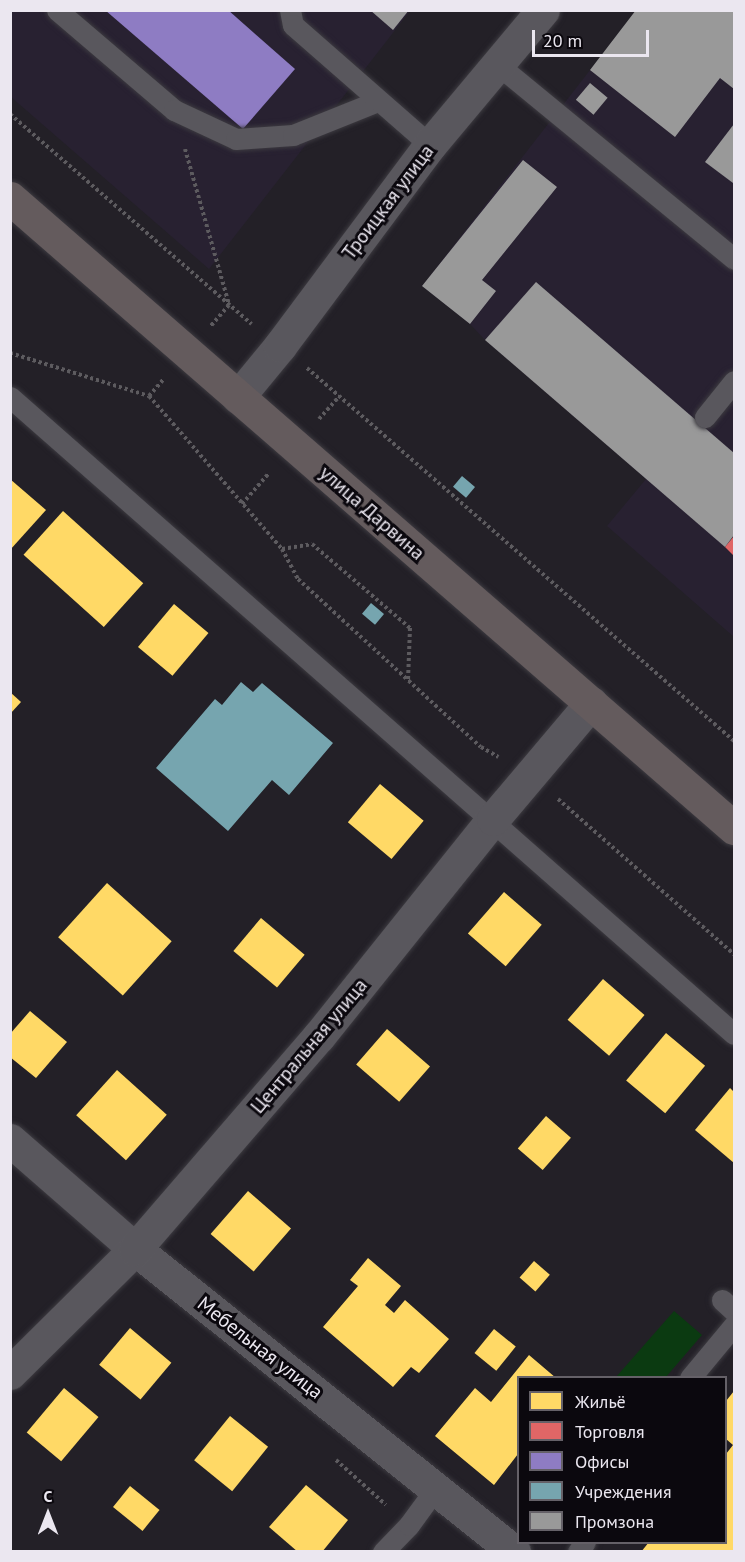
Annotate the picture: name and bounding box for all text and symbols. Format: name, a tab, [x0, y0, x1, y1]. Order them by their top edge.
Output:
scale bar	[535, 18, 652, 56]
text: 20 m	[543, 29, 582, 52]
street label: Троицкая улица	[337, 140, 439, 264]
street label: улица Дарвина	[314, 461, 430, 565]
street label: Центральная улица	[246, 974, 372, 1118]
street label: Мебельная улица	[193, 1292, 327, 1404]
legend	[517, 1376, 727, 1544]
text: Жильё	[575, 1390, 626, 1413]
text: Торговля	[575, 1420, 645, 1443]
text: Офисы	[575, 1450, 629, 1473]
text: Учреждения	[575, 1480, 672, 1503]
north arrow	[18, 1484, 78, 1544]
text: С	[44, 1486, 52, 1506]
text: Промзона	[575, 1510, 654, 1533]

